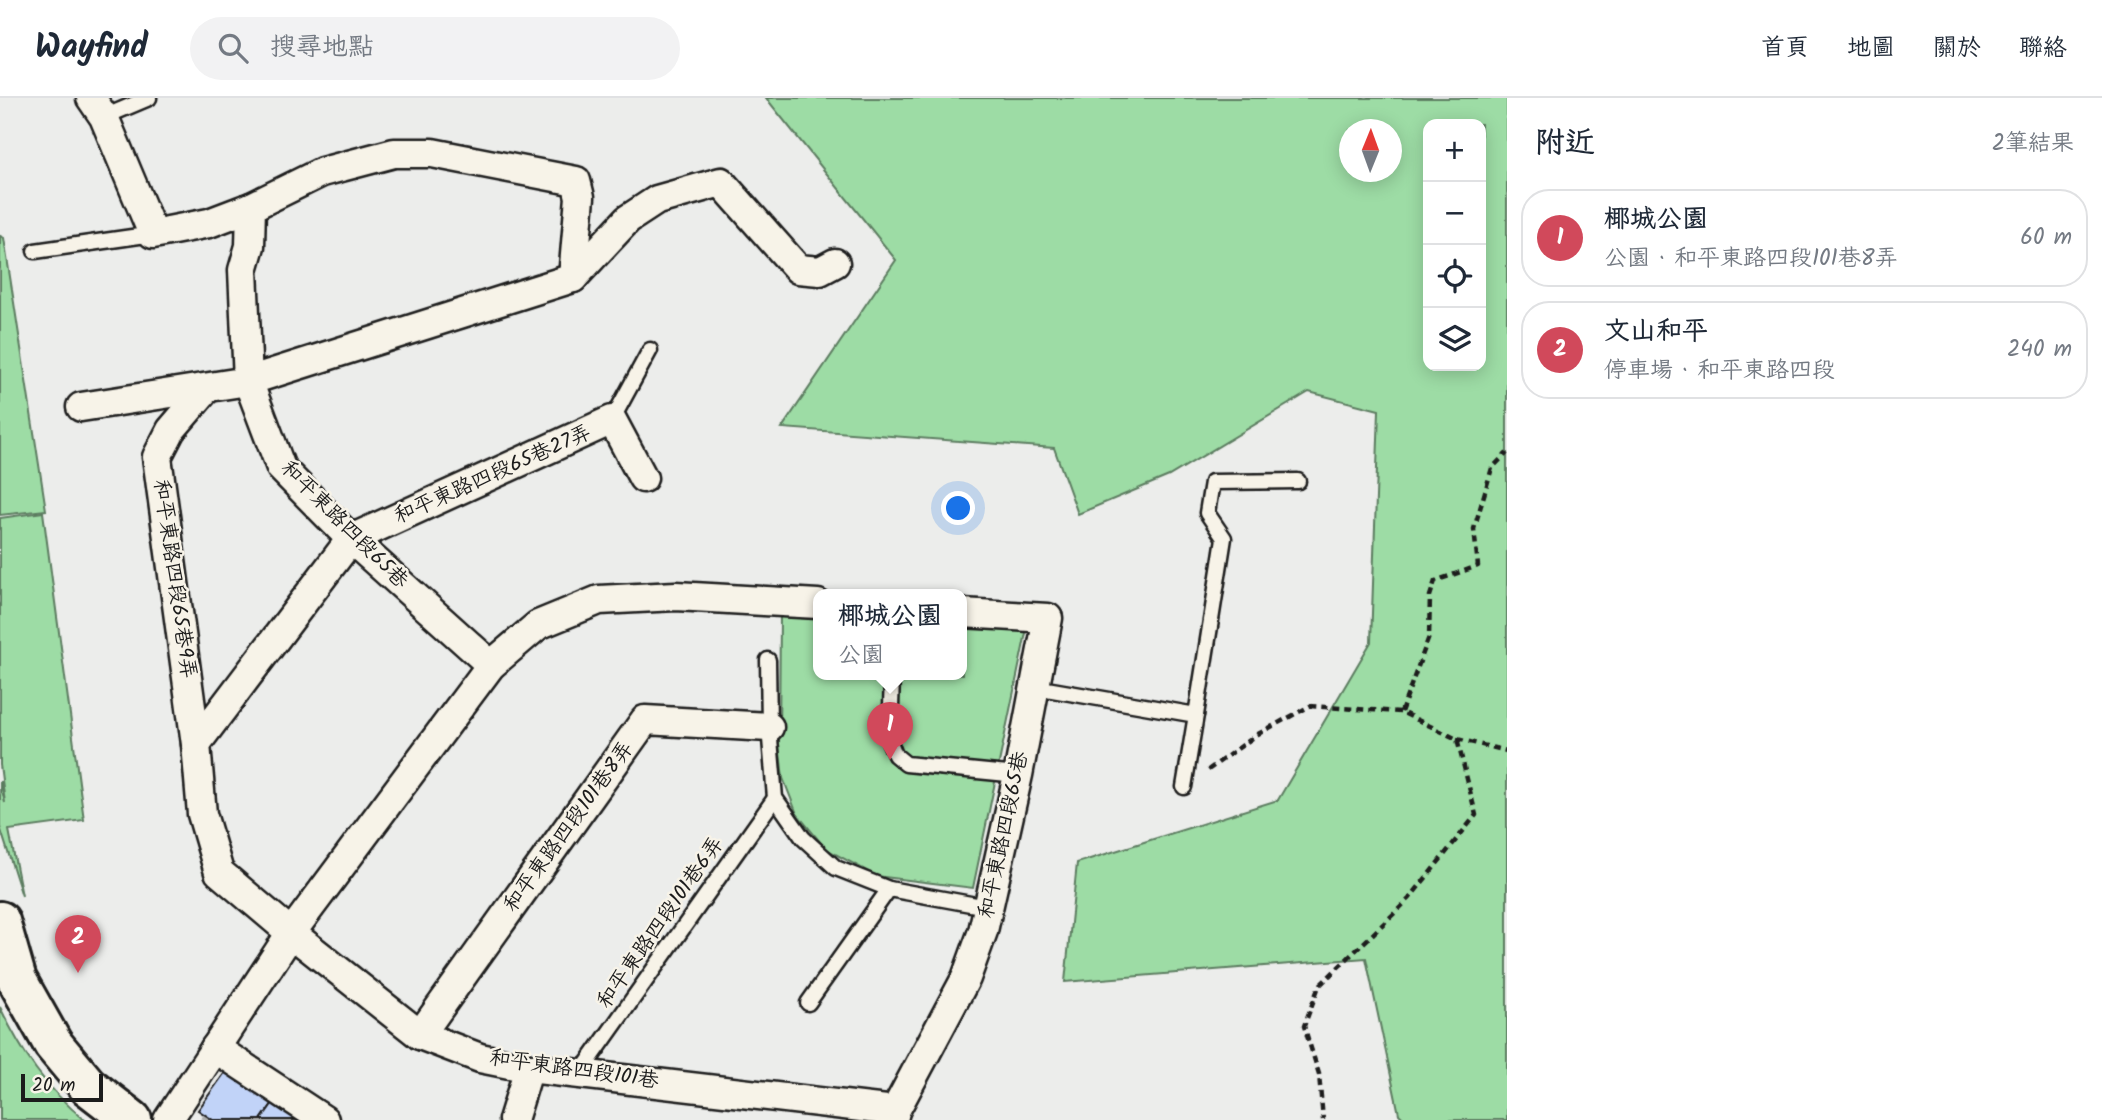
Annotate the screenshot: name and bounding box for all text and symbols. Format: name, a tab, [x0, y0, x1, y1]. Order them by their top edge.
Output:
search box	[190, 17, 680, 80]
text: Wayfind	[35, 22, 148, 75]
text: 搜尋地點	[270, 27, 374, 69]
icon: search	[214, 29, 252, 67]
text: 首頁	[1761, 29, 1809, 68]
text: 地圖	[1847, 29, 1895, 68]
text: 關於	[1933, 29, 1981, 68]
text: 聯絡	[2019, 29, 2067, 68]
north arrow	[1339, 119, 1402, 182]
map controls	[1423, 119, 1486, 371]
button: +	[1423, 119, 1486, 182]
text: 附近	[1535, 120, 1595, 168]
text: 2筆結果	[1992, 126, 2074, 162]
button: −	[1423, 182, 1486, 245]
text: 椰城公園	[1604, 199, 1708, 241]
text: 1	[1557, 220, 1563, 256]
text: 60 m	[2020, 220, 2072, 256]
text: 公園 · 和平東路四段101巷8弄	[1604, 241, 1898, 277]
button: locate	[1423, 245, 1486, 308]
button: layers	[1423, 308, 1486, 371]
text: 文山和平	[1604, 311, 1708, 353]
text: 2	[1553, 332, 1567, 368]
text: 240 m	[2007, 332, 2072, 368]
text: 停車場 · 和平東路四段	[1604, 353, 1835, 389]
street label: 和平東路四段65巷27弄	[389, 417, 597, 533]
street label: 和平東路四段65巷	[272, 453, 416, 597]
street label: 和平東路四段65巷9弄	[144, 477, 204, 681]
your location	[941, 491, 975, 525]
popup	[813, 589, 967, 680]
text: 椰城公園	[838, 596, 942, 638]
text: 公園	[838, 638, 884, 674]
pin: 1	[867, 702, 913, 760]
street label: 和平東路四段101巷8弄	[496, 735, 642, 919]
street label: 和平東路四段65巷	[970, 748, 1038, 922]
street label: 和平東路四段101巷6弄	[589, 830, 733, 1016]
pin: 2	[55, 915, 101, 973]
street label: 和平東路四段101巷	[487, 1042, 661, 1098]
scale bar	[21, 1071, 103, 1103]
text: 20 m	[32, 1071, 75, 1101]

